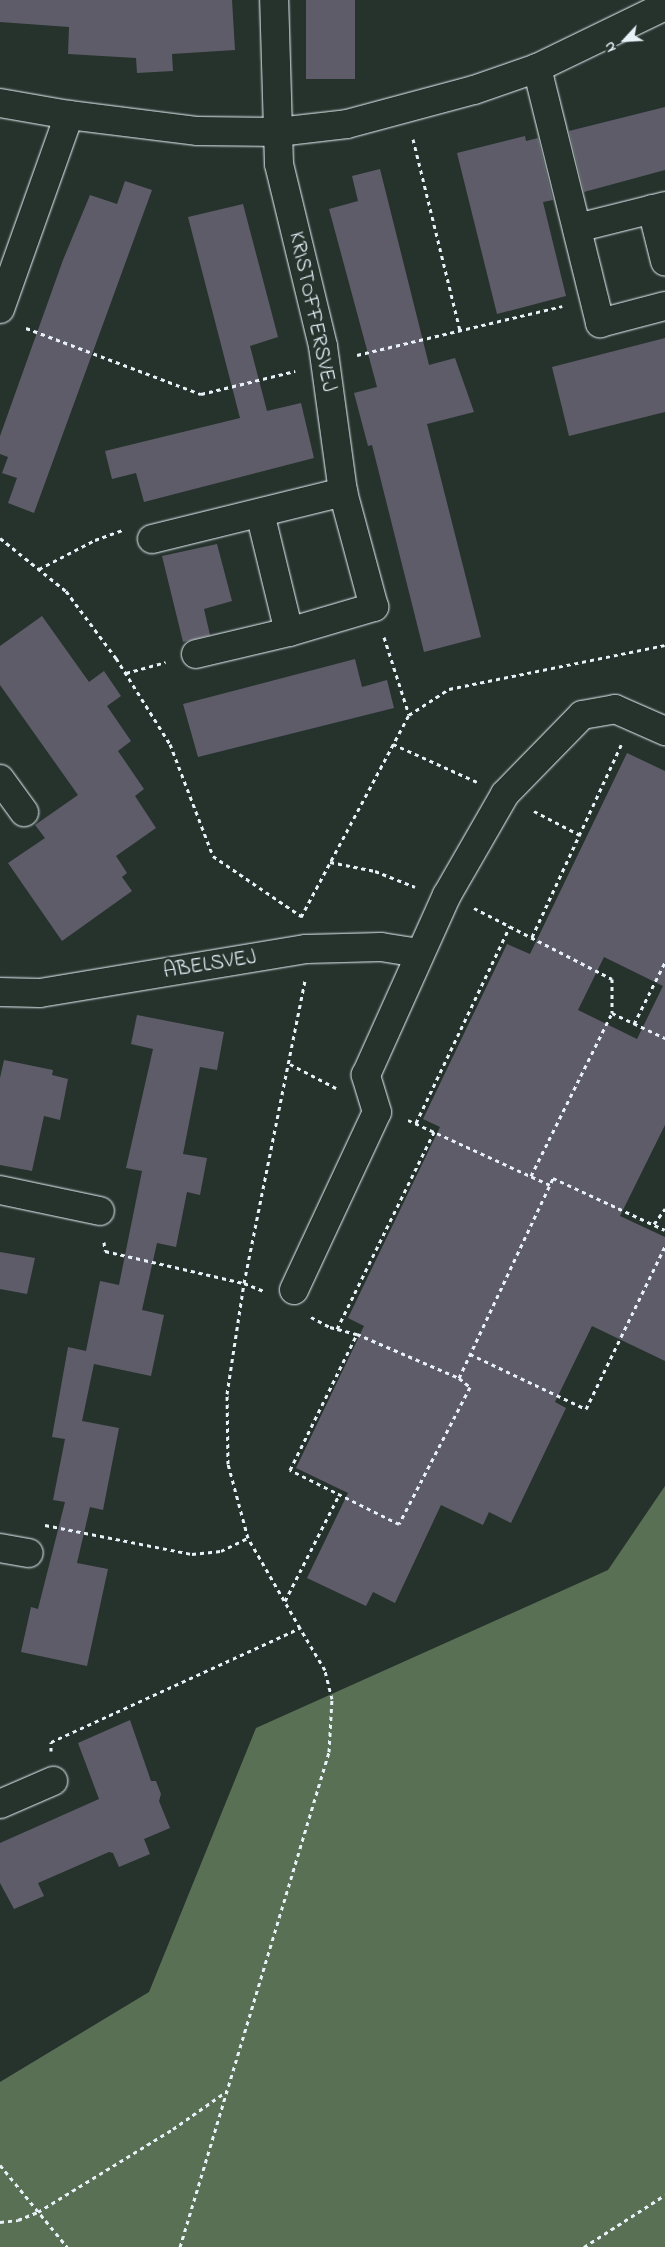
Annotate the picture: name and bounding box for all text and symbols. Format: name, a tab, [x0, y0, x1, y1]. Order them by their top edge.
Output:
north arrow	[600, 15, 650, 65]
text: N	[599, 38, 622, 55]
street label: KRISTOFFERSVEJ	[283, 229, 341, 395]
street label: ABELSVEJ	[162, 945, 258, 985]

